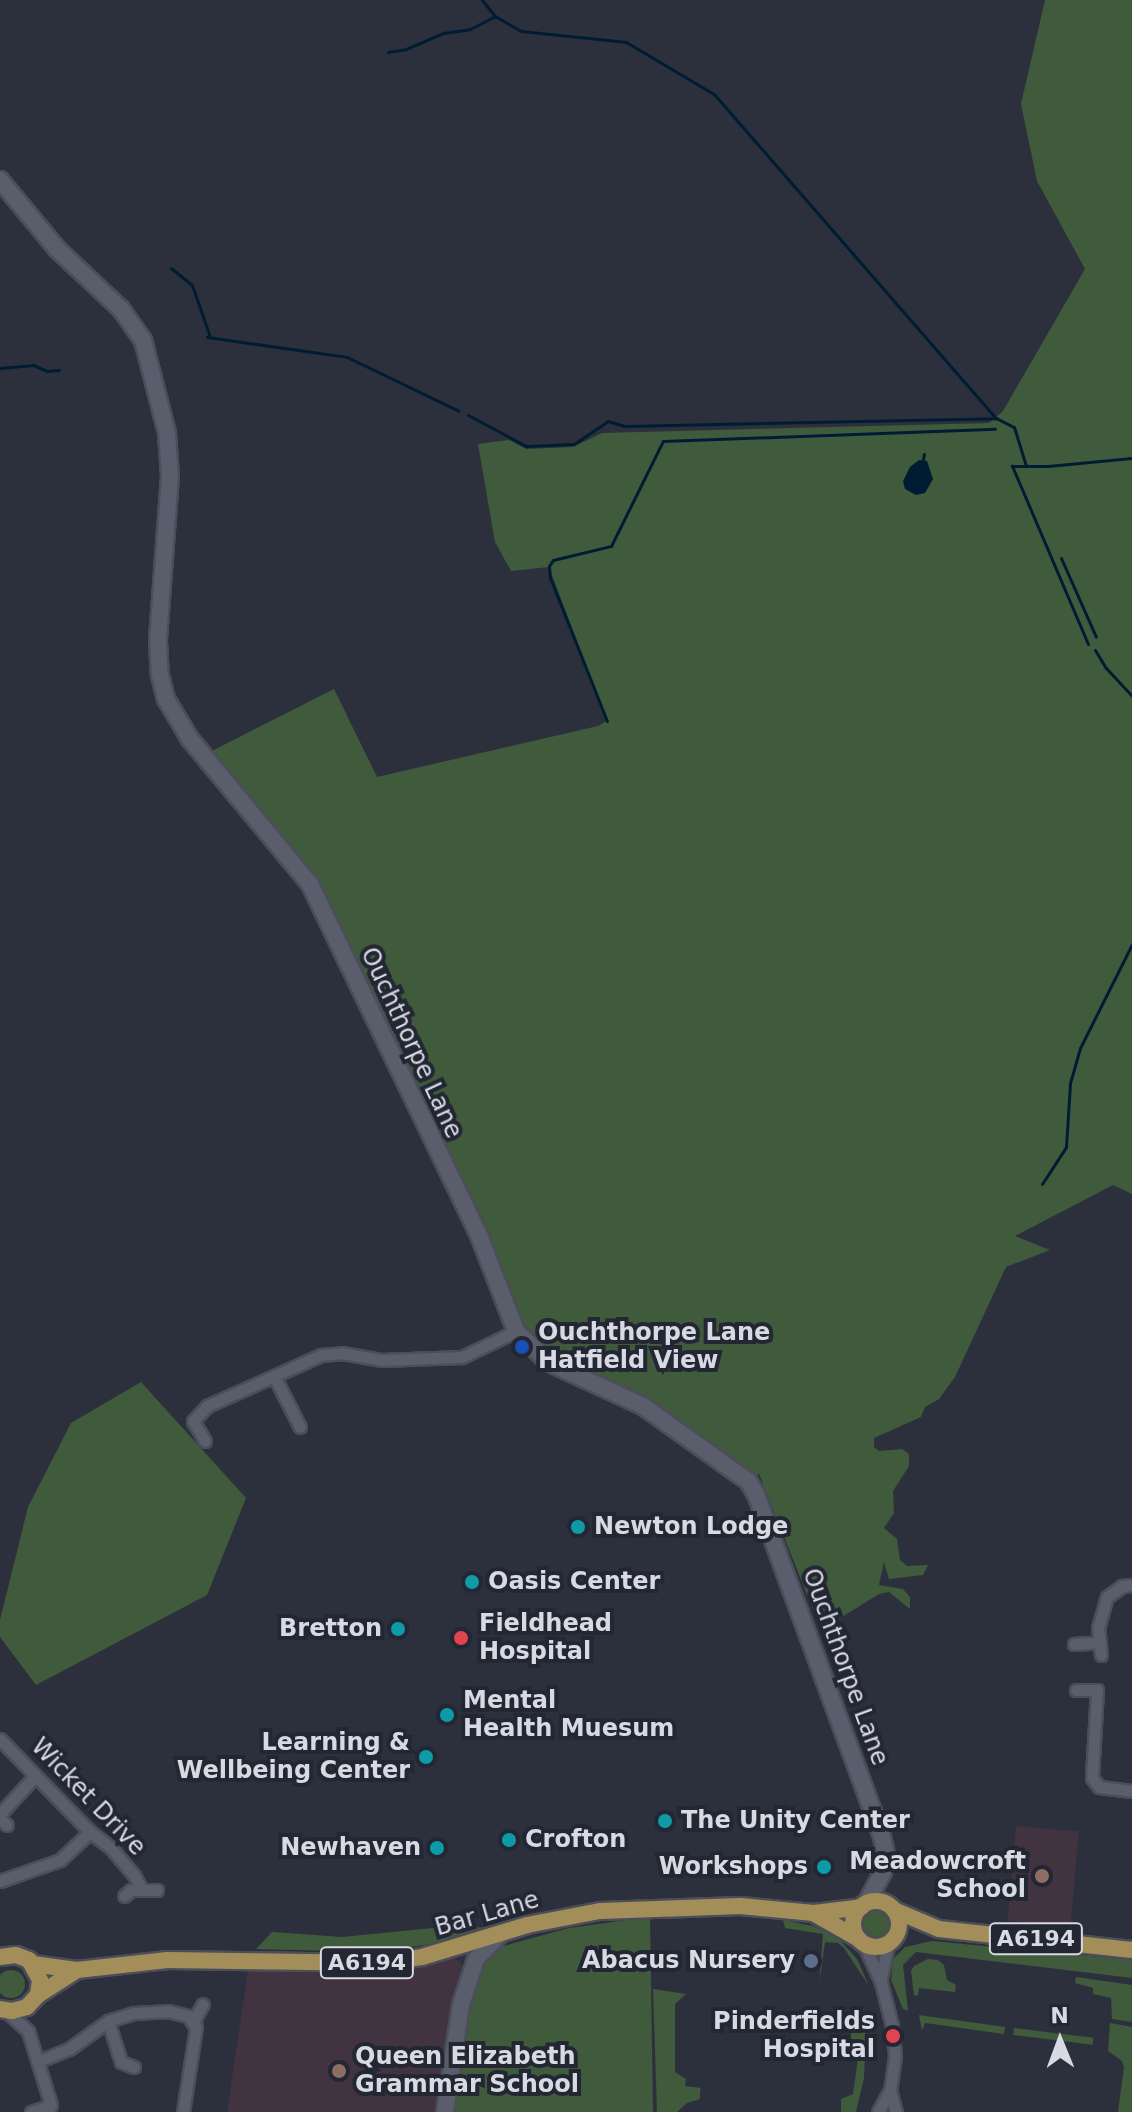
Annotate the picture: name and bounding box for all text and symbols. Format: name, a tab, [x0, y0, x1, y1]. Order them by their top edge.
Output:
street label: Ouchthorpe Lane	[354, 943, 468, 1143]
place label: Ouchthorpe Lane Hatfield View	[538, 1319, 770, 1375]
marker: Ouchthorpe Lane Hatfield View	[513, 1338, 531, 1356]
place label: Newton Lodge	[594, 1513, 788, 1541]
marker: Newton Lodge	[569, 1518, 587, 1536]
street label: Ouchthorpe Lane	[796, 1565, 894, 1769]
place label: Oasis Center	[488, 1568, 660, 1596]
marker: Oasis Center	[463, 1573, 481, 1591]
place label: Fieldhead Hospital	[479, 1610, 612, 1666]
place label: Bretton	[279, 1615, 382, 1643]
marker: Bretton	[389, 1620, 407, 1638]
marker: Fieldhead Hospital	[450, 1627, 472, 1649]
place label: Mental Health Muesum	[463, 1687, 674, 1743]
marker: Mental Health Muesum	[438, 1706, 456, 1724]
place label: Learning & Wellbeing Center	[177, 1729, 410, 1785]
street label: Wicket Drive	[25, 1732, 151, 1862]
marker: Learning & Wellbeing Center	[417, 1748, 435, 1766]
place label: The Unity Center	[681, 1807, 910, 1835]
marker: The Unity Center	[656, 1812, 674, 1830]
place label: Crofton	[525, 1826, 626, 1854]
marker: Crofton	[500, 1831, 518, 1849]
place label: Newhaven	[280, 1834, 421, 1862]
marker: Newhaven	[428, 1839, 446, 1857]
place label: Meadowcroft School	[849, 1848, 1026, 1904]
place label: Workshops	[659, 1853, 808, 1881]
marker: Workshops	[815, 1858, 833, 1876]
marker: Meadowcroft School	[1033, 1867, 1051, 1885]
street label: Bar Lane	[432, 1885, 542, 1943]
road number: A6194	[988, 1921, 1084, 1957]
road number: A6194	[319, 1945, 415, 1981]
place label: Abacus Nursery	[582, 1947, 795, 1975]
marker: Abacus Nursery	[802, 1952, 820, 1970]
north arrow	[1020, 2000, 1100, 2080]
text: N	[1050, 2003, 1069, 2028]
place label: Pinderfields Hospital	[713, 2008, 875, 2064]
marker: Pinderfields Hospital	[882, 2025, 904, 2047]
place label: Queen Elizabeth Grammar School	[355, 2043, 579, 2099]
marker: Queen Elizabeth Grammar School	[330, 2062, 348, 2080]

